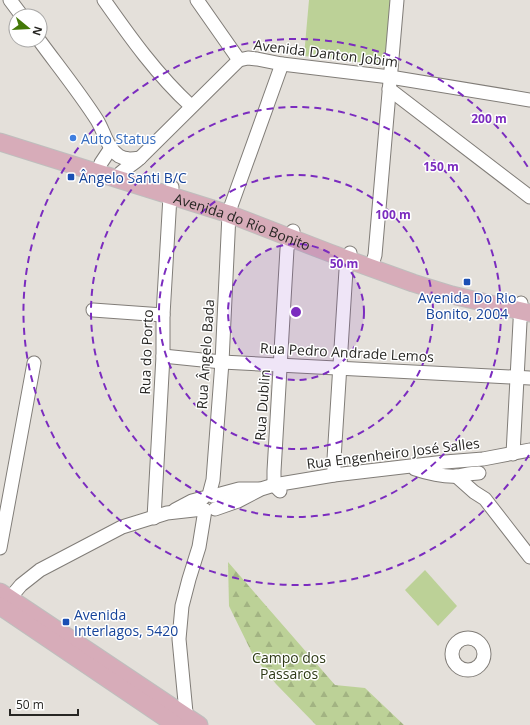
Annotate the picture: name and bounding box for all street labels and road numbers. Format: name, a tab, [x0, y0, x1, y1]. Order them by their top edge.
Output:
street label: Avenida Danton Jobim	[253, 35, 399, 71]
street label: Avenida do Rio Bonito	[172, 188, 313, 254]
street label: Rua Ângelo Bada	[192, 298, 218, 410]
street label: Rua do Porto	[135, 309, 157, 395]
street label: Rua Pedro Andrade Lemos	[260, 338, 435, 366]
street label: Rua Dublin	[250, 369, 274, 441]
street label: Rua Engenheiro José Salles	[305, 433, 481, 473]

